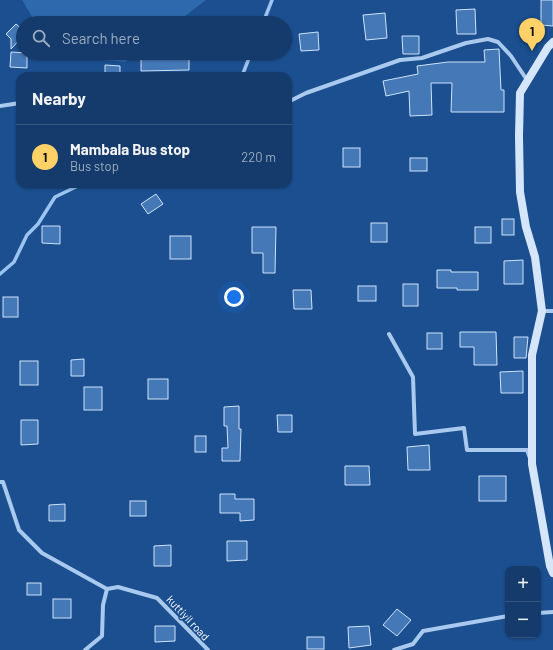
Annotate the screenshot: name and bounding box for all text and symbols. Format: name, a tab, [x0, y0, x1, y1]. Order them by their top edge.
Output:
search box	[16, 16, 292, 60]
pin: 1	[519, 18, 545, 51]
icon: search	[30, 27, 52, 49]
text: Search here	[62, 29, 140, 47]
text: Nearby	[32, 88, 86, 108]
text: Mambala Bus stop	[70, 140, 190, 158]
text: 1	[43, 149, 47, 165]
text: 220 m	[241, 149, 276, 165]
text: Bus stop	[70, 158, 119, 174]
your location	[224, 287, 244, 307]
map controls	[505, 566, 541, 638]
button: +	[505, 566, 541, 602]
street label: kuttiyil road	[164, 593, 212, 643]
button: −	[505, 602, 541, 638]

